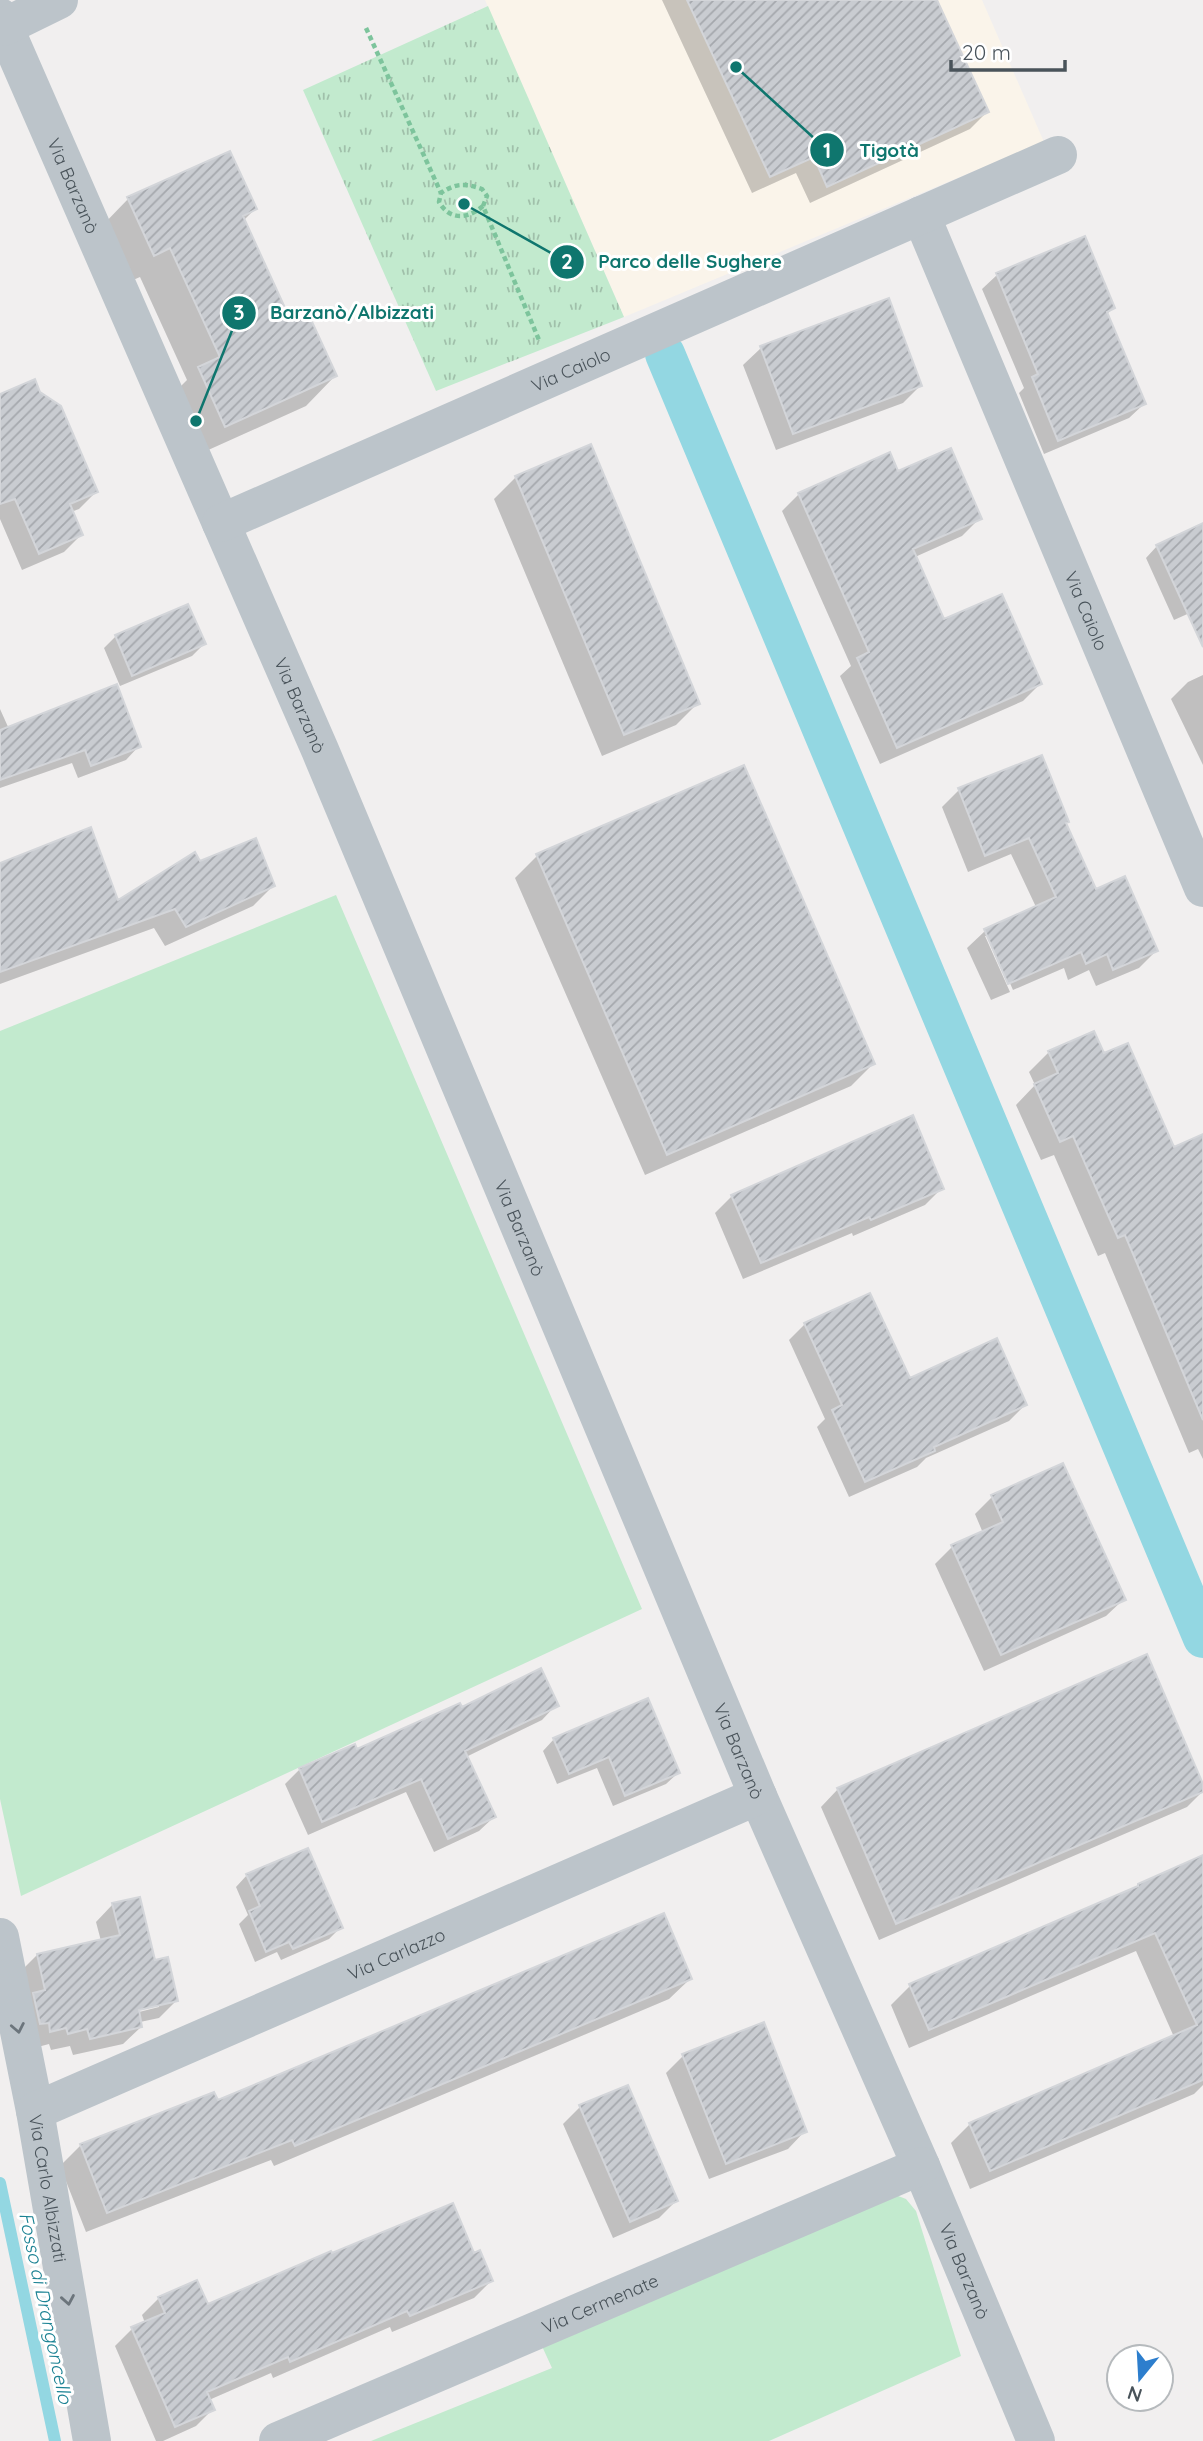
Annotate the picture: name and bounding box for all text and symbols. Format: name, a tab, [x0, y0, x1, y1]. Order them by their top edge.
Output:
scale bar	[951, 28, 1065, 72]
text: 20 m	[962, 39, 1011, 65]
callout: Tigotà	[810, 130, 933, 170]
street label: Via Barzanò	[43, 134, 105, 237]
text: 1	[823, 137, 831, 163]
text: Tigotà	[859, 138, 919, 162]
callout: Parco delle Sughere	[549, 242, 796, 282]
text: 2	[561, 248, 573, 274]
text: Parco delle Sughere	[598, 249, 782, 273]
callout: Barzanò/Albizzati	[221, 293, 448, 333]
text: 3	[233, 299, 245, 325]
text: Barzanò/Albizzati	[270, 300, 434, 324]
street label: Via Caiolo	[528, 342, 614, 397]
street label: Via Caiolo	[1060, 568, 1114, 654]
street label: Via Barzanò	[270, 654, 331, 757]
street label: Via Barzanò	[490, 1176, 550, 1280]
street label: Via Barzanò	[709, 1699, 769, 1803]
street label: Via Carlazzo	[344, 1922, 449, 1985]
one-way arrow	[10, 2022, 25, 2034]
street label: Via Carlo Albizzati	[24, 2113, 72, 2264]
water label: Fosso di Drangoncello	[14, 2210, 78, 2407]
street label: Via Barzanò	[935, 2220, 995, 2323]
street label: Via Cermenate	[538, 2268, 662, 2338]
one-way arrow	[60, 2294, 75, 2306]
north arrow	[1105, 2343, 1175, 2413]
text: N	[1124, 2381, 1145, 2408]

